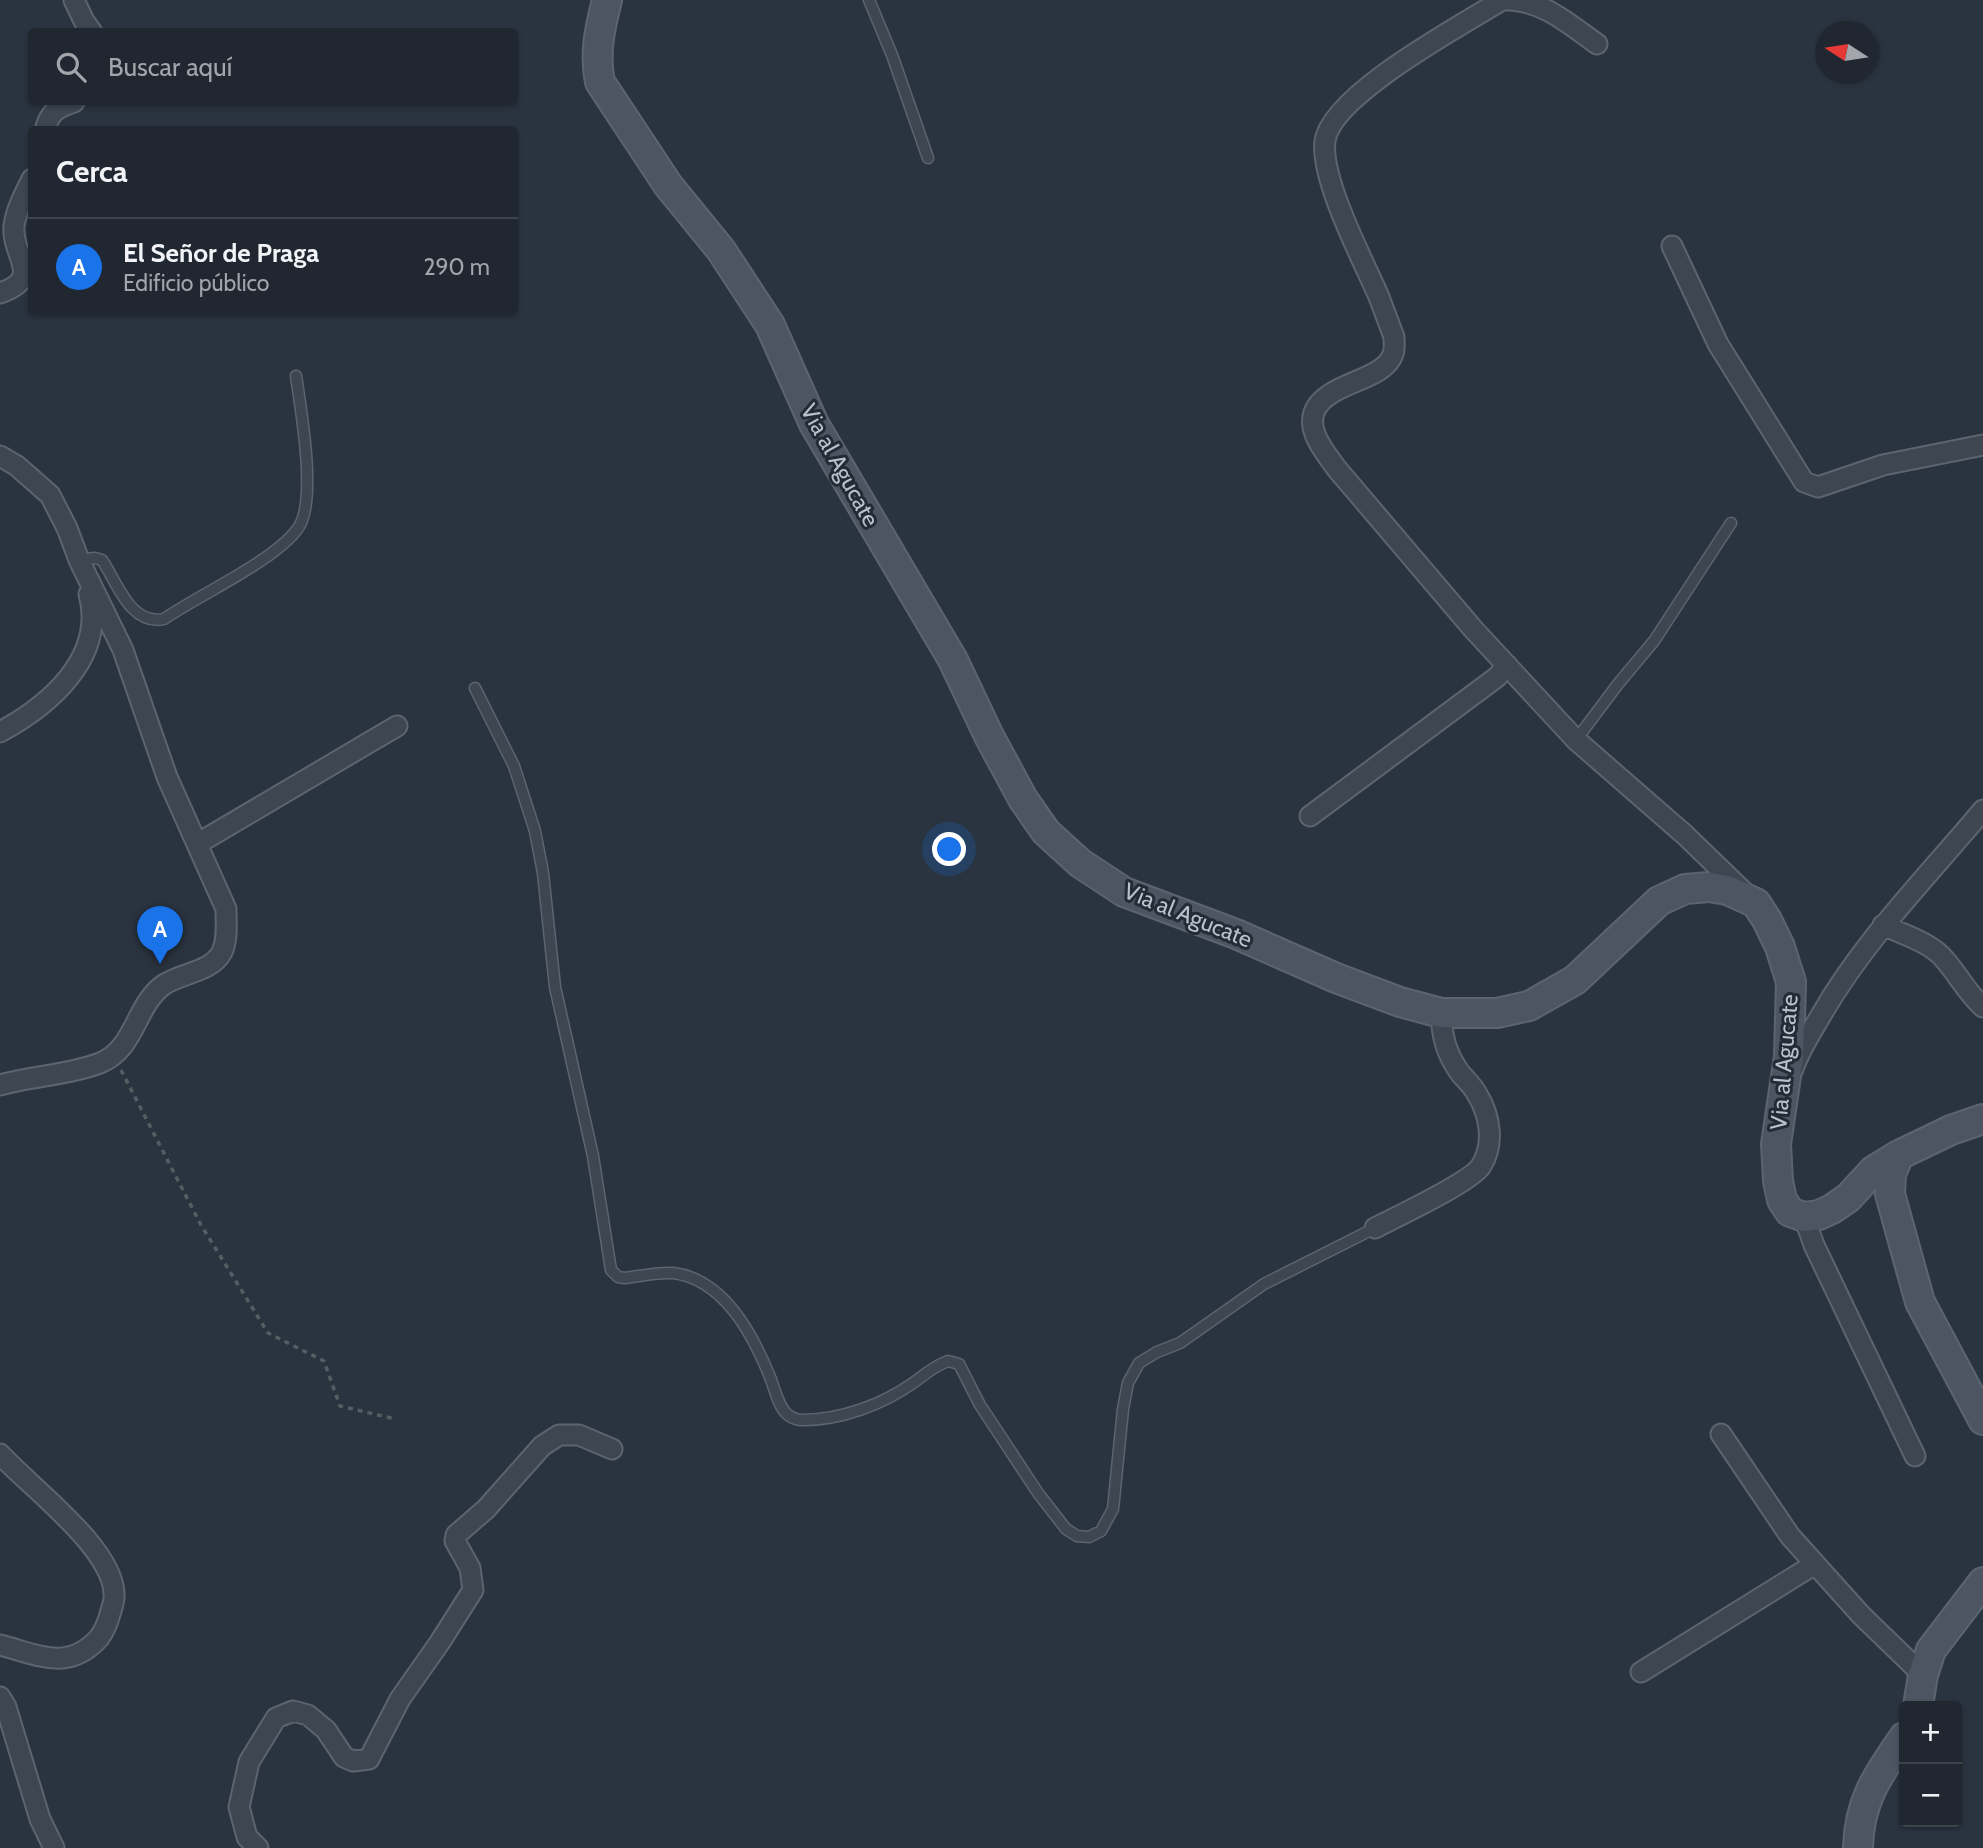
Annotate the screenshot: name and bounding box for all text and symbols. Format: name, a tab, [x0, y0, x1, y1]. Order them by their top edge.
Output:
north arrow	[1815, 21, 1878, 84]
search box	[28, 28, 518, 105]
icon: search	[52, 48, 90, 86]
text: Buscar aquí	[108, 51, 232, 83]
text: Cerca	[56, 153, 128, 190]
text: El Señor de Praga	[123, 237, 319, 269]
text: A	[72, 253, 86, 281]
text: 290 m	[423, 253, 490, 281]
text: Edificio público	[123, 269, 270, 297]
street label: Via al Agucate	[795, 399, 885, 531]
your location	[932, 832, 966, 866]
street label: Via al Agucate	[1120, 877, 1256, 954]
pin: A	[137, 906, 183, 964]
street label: Via al Agucate	[1764, 993, 1804, 1131]
map controls	[1899, 1701, 1962, 1827]
button: +	[1899, 1701, 1962, 1764]
button: −	[1899, 1764, 1962, 1827]

